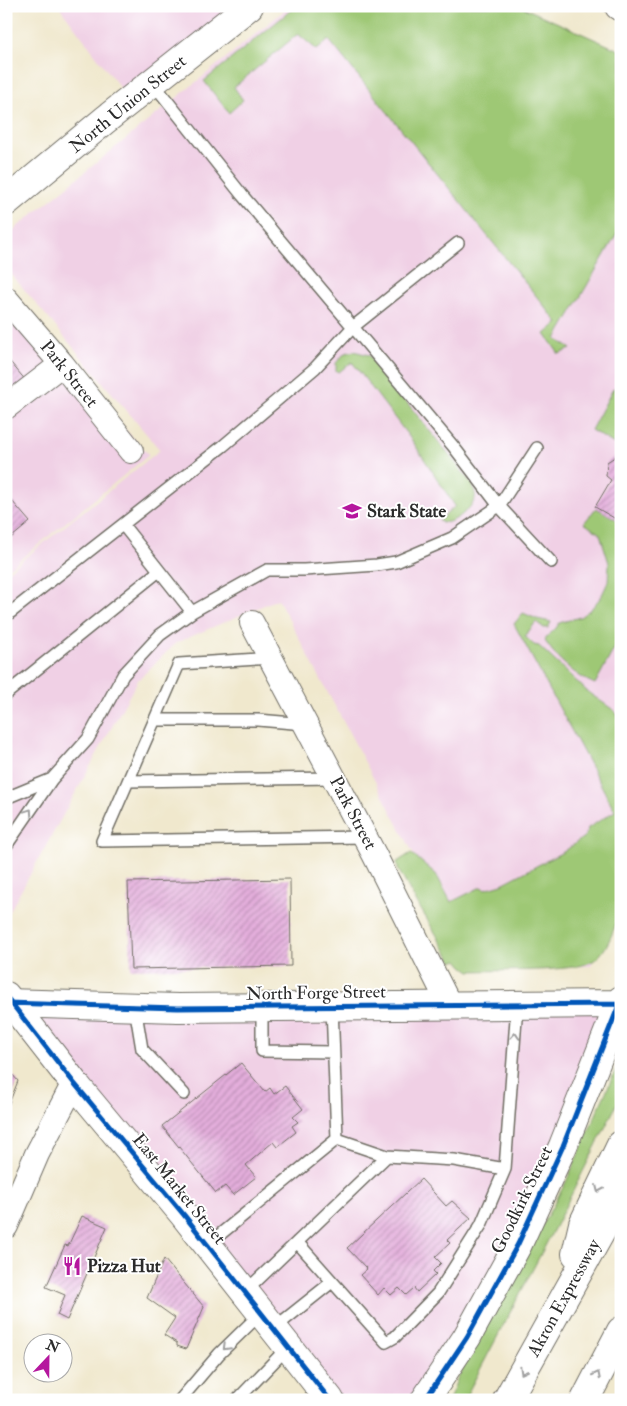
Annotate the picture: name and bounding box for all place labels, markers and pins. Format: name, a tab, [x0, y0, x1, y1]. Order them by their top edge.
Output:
school or university icon: Stark State	[341, 500, 363, 522]
place label: Stark State	[367, 500, 446, 523]
restaurant icon: Pizza Hut	[61, 1255, 83, 1277]
place label: Pizza Hut	[87, 1255, 161, 1278]

